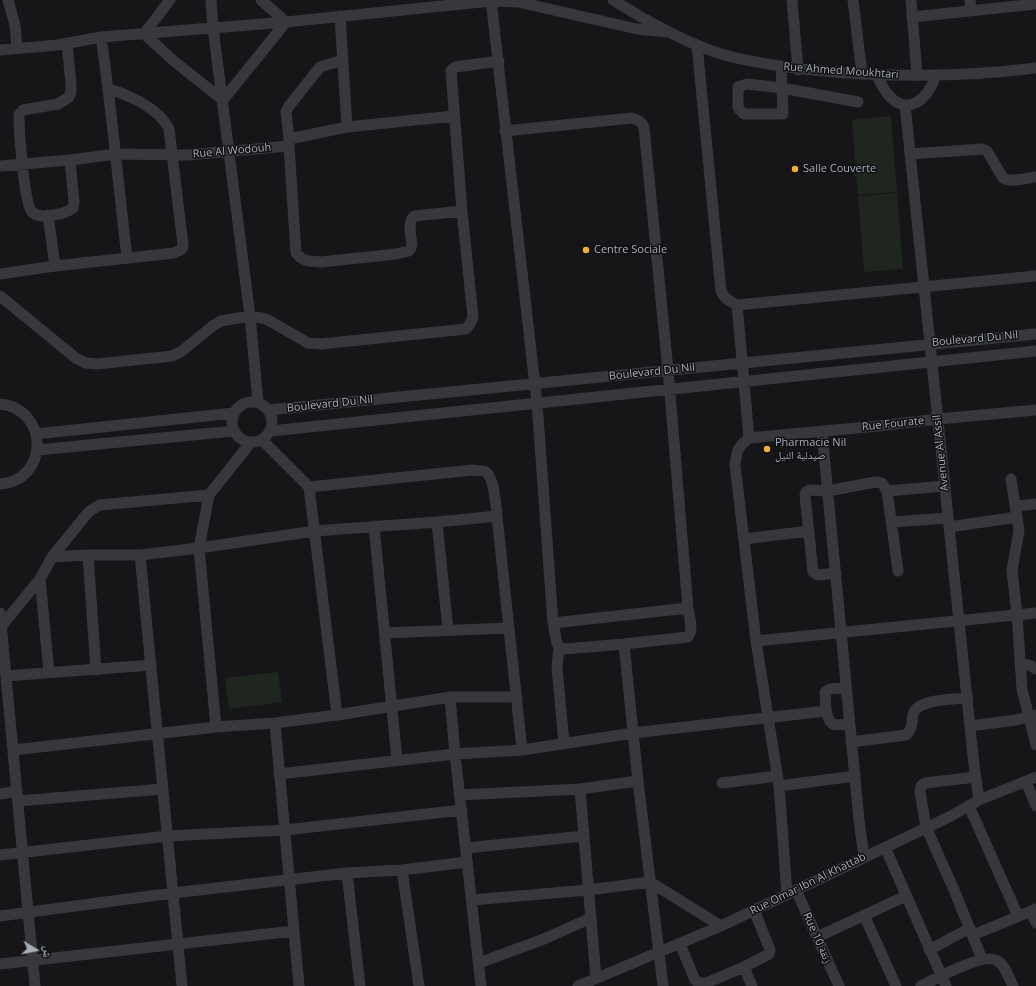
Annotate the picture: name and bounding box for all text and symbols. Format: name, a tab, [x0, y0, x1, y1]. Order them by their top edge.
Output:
street label: Rue Ahmed Moukhtari	[783, 60, 899, 82]
street label: Rue Al Wodouh	[192, 141, 272, 161]
place label: Salle Couverte	[803, 162, 876, 176]
marker: Salle Couverte	[790, 164, 800, 174]
place label: Centre Sociale	[594, 243, 667, 257]
marker: Centre Sociale	[581, 245, 591, 255]
street label: Boulevard Du Nil	[931, 329, 1019, 349]
street label: Boulevard Du Nil	[608, 361, 696, 383]
street label: Boulevard Du Nil	[286, 393, 374, 415]
street label: Rue Fourate	[861, 414, 925, 434]
street label: Avenue Al Assil	[930, 414, 952, 492]
place label: Pharmacie Nil صيدلية النيل	[775, 436, 846, 462]
marker: Pharmacie Nil صيدلية النيل	[762, 444, 772, 454]
street label: Rue Omar Ibn Al Khattab	[748, 850, 868, 918]
street label: Rue 10 زنقة	[800, 910, 834, 966]
north arrow	[16, 930, 56, 970]
text: ش	[40, 945, 57, 959]

